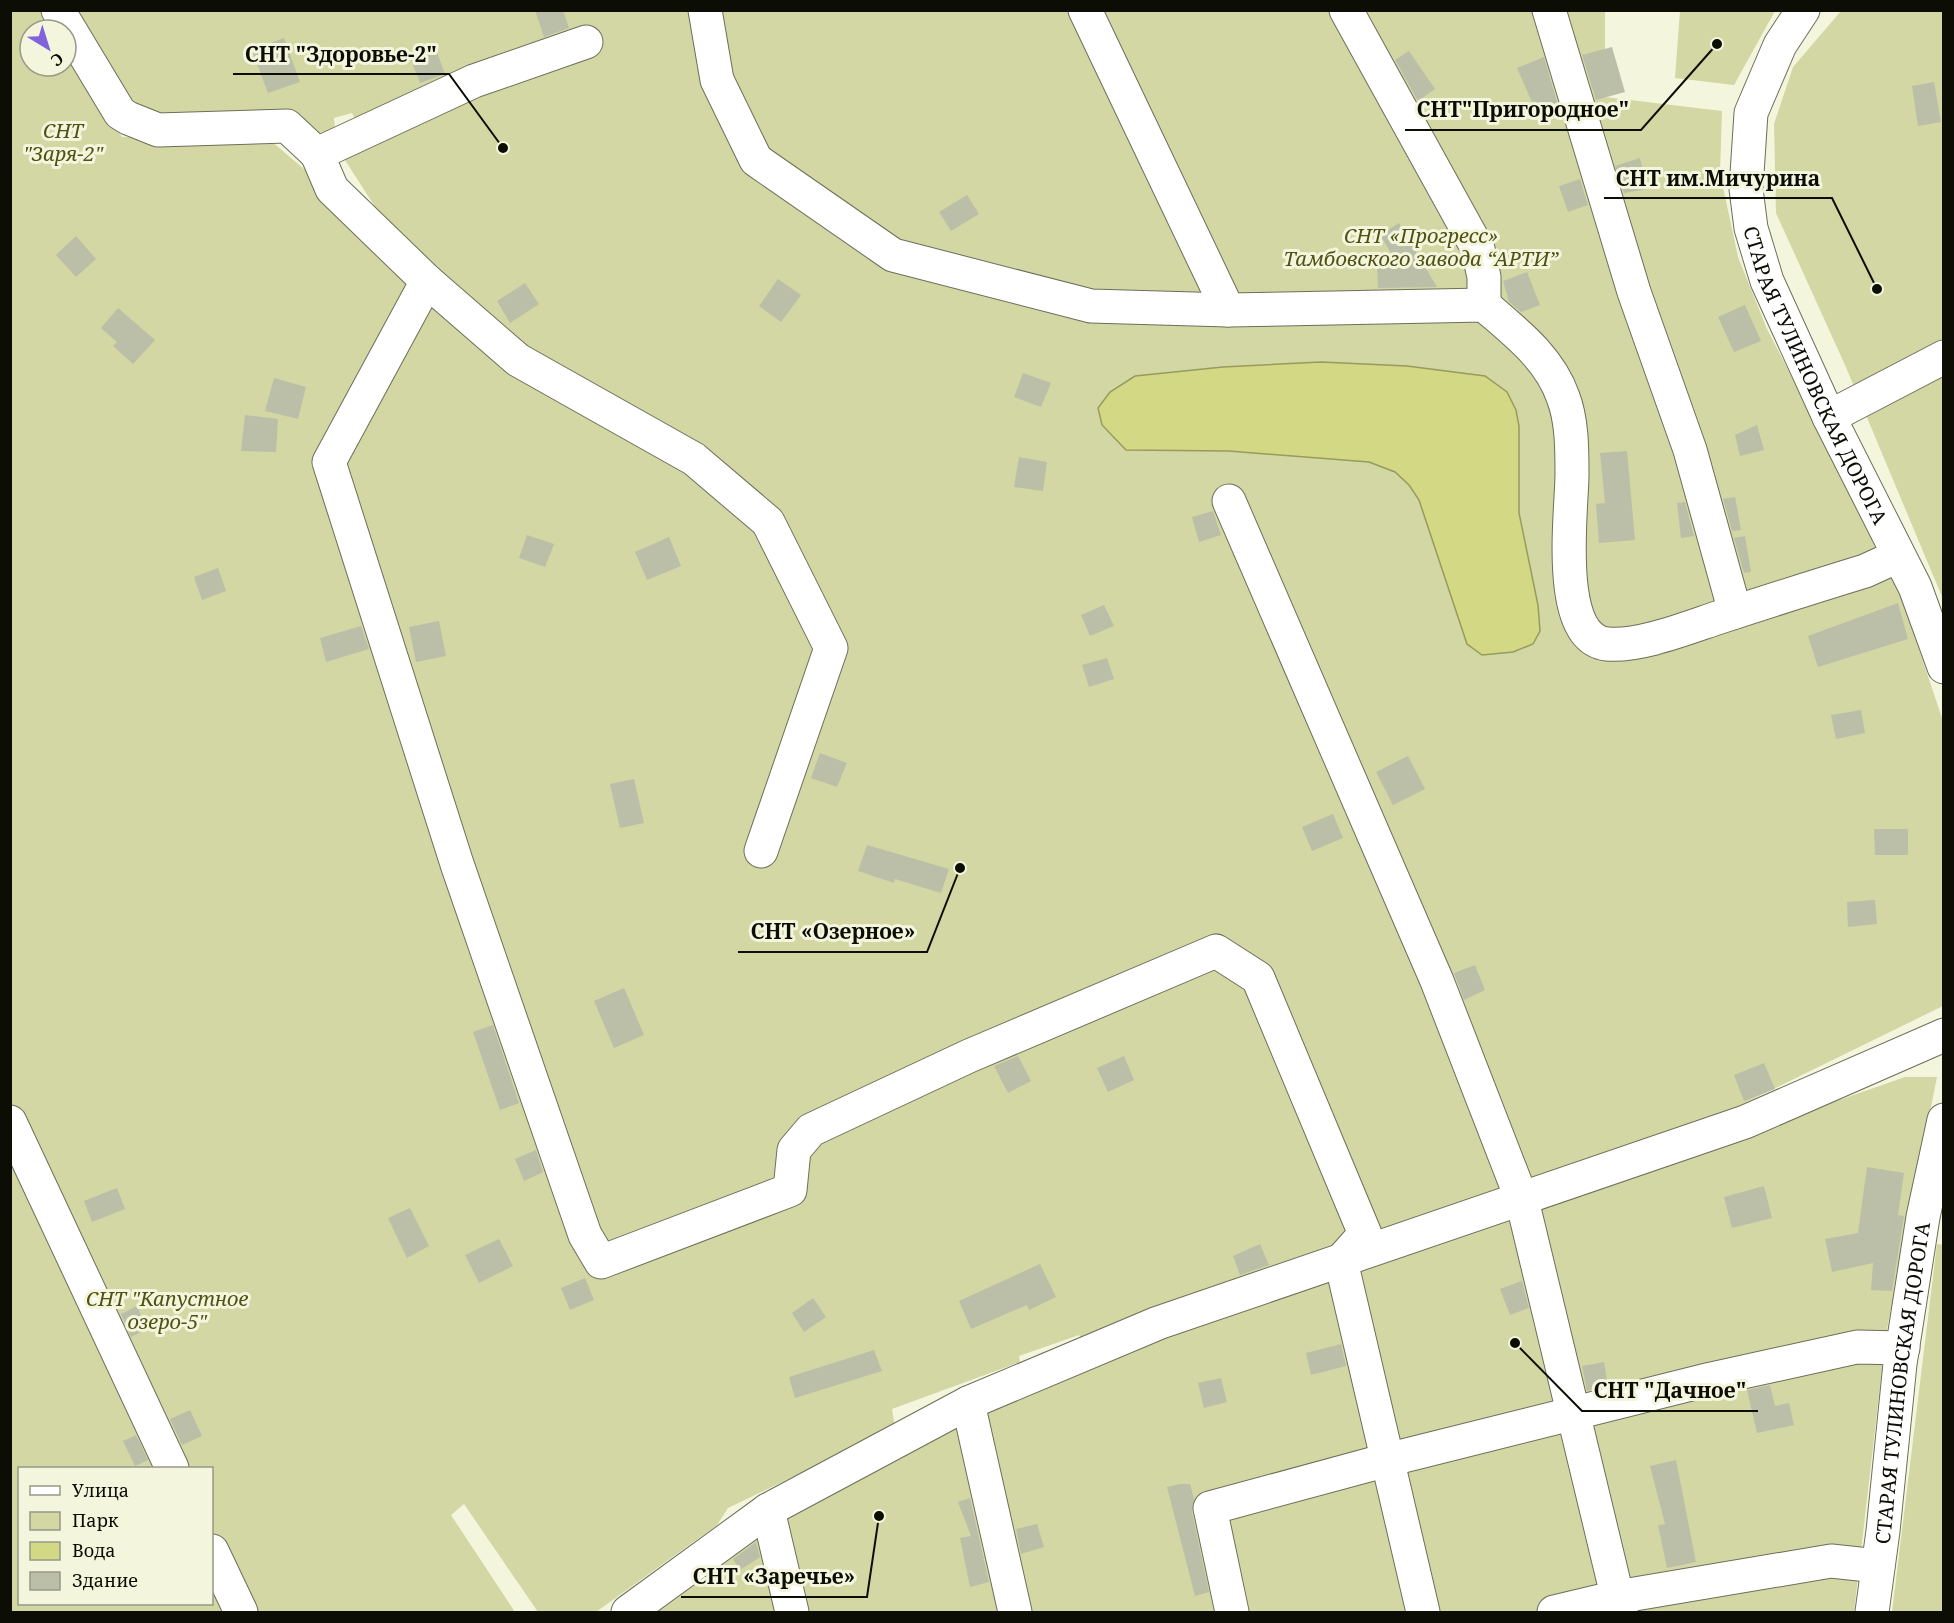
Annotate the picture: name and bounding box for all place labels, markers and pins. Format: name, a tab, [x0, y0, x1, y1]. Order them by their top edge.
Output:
callout: СНТ "Здоровье-2"	[233, 35, 449, 74]
callout: СНТ"Пригородное"	[1405, 91, 1641, 130]
callout: СНТ им.Мичурина	[1604, 159, 1832, 198]
callout: СНТ «Озерное»	[738, 913, 927, 952]
callout: СНТ "Дачное"	[1582, 1372, 1758, 1411]
callout: СНТ «Заречье»	[681, 1558, 867, 1597]

